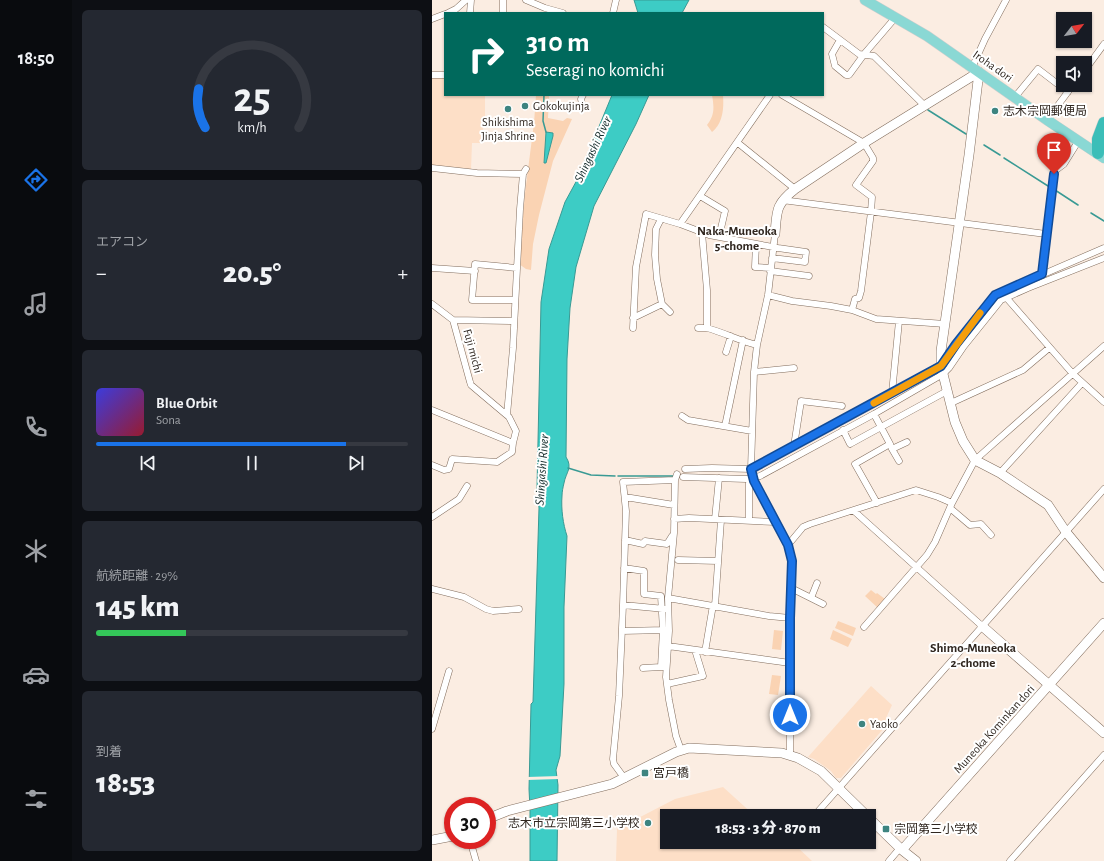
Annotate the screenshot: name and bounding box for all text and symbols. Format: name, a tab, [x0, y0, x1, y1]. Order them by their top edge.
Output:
north arrow	[1056, 12, 1092, 48]
map controls	[1056, 12, 1092, 92]
icon: right	[460, 28, 512, 80]
text: 310 m	[526, 29, 590, 57]
street label: Iroha dori	[971, 48, 1015, 84]
text: 18:50	[18, 50, 54, 68]
button: sound	[1056, 56, 1092, 92]
text: Seseragi no komichi	[526, 62, 665, 80]
text: 25	[233, 78, 271, 119]
place label: Gokokujinja	[533, 100, 590, 113]
marker: Gokokujinja	[520, 101, 530, 111]
marker: Shikishima Jinja Shrine	[503, 104, 513, 114]
place label: 志木宗岡郵便局	[1003, 104, 1087, 117]
marker: 志木宗岡郵便局	[990, 106, 1000, 116]
water label: Shingashi River	[572, 114, 615, 185]
place label: Shikishima Jinja Shrine	[481, 116, 535, 143]
text: km/h	[237, 121, 267, 135]
pin	[1037, 133, 1071, 174]
icon: arrive	[1043, 139, 1065, 161]
icon: directions	[22, 166, 50, 194]
district label: Naka-Muneoka 5-chome	[697, 225, 777, 253]
text: エアコン	[96, 236, 148, 249]
text: 20.5°	[223, 258, 281, 288]
text: −	[96, 262, 107, 284]
text: +	[397, 262, 408, 284]
icon: music	[22, 290, 50, 318]
street label: Fuji michi	[460, 328, 485, 375]
text: Blue Orbit	[156, 396, 217, 411]
icon: phone	[22, 413, 50, 441]
text: Sona	[156, 414, 181, 427]
water label: Shingashi River	[534, 433, 552, 506]
icon: previous	[137, 452, 159, 474]
icon: pause	[241, 452, 263, 474]
icon: next	[345, 452, 367, 474]
icon: climate	[22, 537, 50, 565]
text: 航続距離 · 29%	[96, 570, 178, 583]
text: 145 km	[96, 592, 180, 622]
district label: Shimo-Muneoka 2-chome	[930, 642, 1016, 670]
icon: car	[22, 661, 50, 689]
street label: Muneoka Kominkan dori	[951, 683, 1037, 775]
position arrow	[769, 694, 811, 736]
place label: Yaoko	[870, 718, 898, 730]
marker: Yaoko	[857, 719, 867, 729]
text: 到着	[96, 746, 122, 759]
place label: 宮戸橋	[653, 766, 689, 779]
text: 18:53	[96, 768, 155, 798]
marker: 宮戸橋	[640, 768, 650, 778]
icon: filters	[22, 785, 50, 813]
speed limit sign: 30	[444, 797, 496, 849]
place label: 志木市立宗岡第三小学校	[508, 816, 640, 829]
marker: 志木市立宗岡第三小学校	[643, 818, 653, 828]
text: 18:53 · 3 分 · 870 m	[715, 821, 821, 836]
place label: 宗岡第三小学校	[894, 822, 978, 835]
marker: 宗岡第三小学校	[881, 824, 891, 834]

